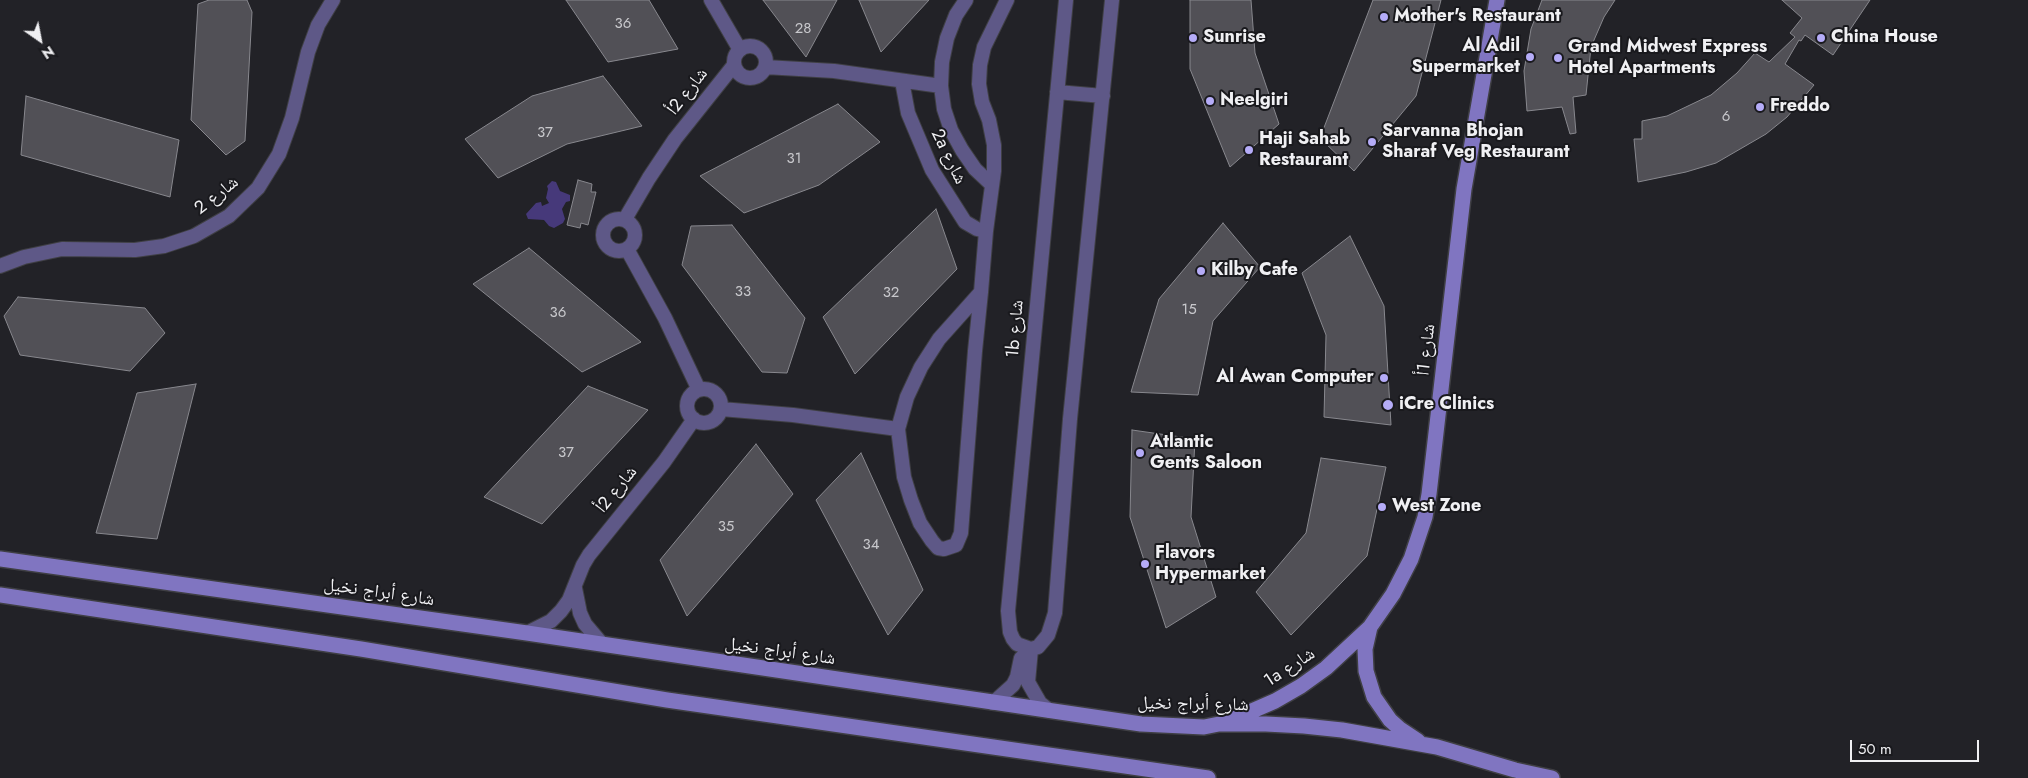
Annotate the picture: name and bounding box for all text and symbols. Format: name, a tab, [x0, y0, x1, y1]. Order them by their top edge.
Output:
place label: Mother's Restaurant	[1394, 6, 1561, 28]
marker: Mother's Restaurant	[1378, 11, 1390, 23]
north arrow	[15, 15, 65, 65]
house number: 36	[615, 15, 631, 33]
house number: 28	[795, 20, 811, 38]
place label: Sunrise	[1203, 27, 1266, 49]
place label: China House	[1831, 27, 1938, 49]
marker: Sunrise	[1187, 32, 1199, 44]
marker: China House	[1815, 32, 1827, 44]
place label: Al Adil Supermarket	[1412, 36, 1520, 78]
place label: Grand Midwest Express Hotel Apartments	[1568, 37, 1767, 80]
text: N	[38, 41, 58, 64]
marker: Al Adil Supermarket	[1524, 51, 1536, 63]
marker: Grand Midwest Express Hotel Apartments	[1552, 52, 1564, 64]
street label: شارع 2أ	[663, 64, 713, 120]
place label: Neelgiri	[1220, 90, 1288, 112]
marker: Neelgiri	[1204, 95, 1216, 107]
place label: Freddo	[1770, 96, 1830, 118]
marker: Freddo	[1754, 101, 1766, 113]
house number: 6	[1722, 108, 1730, 126]
place label: Sarvanna Bhojan Sharaf Veg Restaurant	[1382, 121, 1569, 163]
house number: 37	[537, 124, 553, 142]
street label: 2a شارع	[925, 126, 971, 188]
place label: Haji Sahab Restaurant	[1259, 129, 1350, 172]
marker: Sarvanna Bhojan Sharaf Veg Restaurant	[1366, 136, 1378, 148]
marker: Haji Sahab Restaurant	[1243, 144, 1255, 156]
house number: 31	[787, 150, 801, 168]
street label: شارع 2	[191, 172, 243, 220]
place label: Kilby Cafe	[1211, 260, 1298, 282]
marker: Kilby Cafe	[1195, 265, 1207, 277]
house number: 33	[735, 283, 751, 301]
house number: 32	[883, 284, 899, 302]
street label: 1b شارع	[1003, 299, 1029, 359]
house number: 15	[1181, 301, 1197, 319]
house number: 36	[550, 304, 566, 322]
street label: شارع 1أ	[1413, 323, 1441, 377]
place label: Al Awan Computer	[1216, 367, 1374, 389]
marker: Al Awan Computer	[1378, 372, 1390, 384]
place label: iCre Clinics	[1399, 394, 1494, 416]
marker: iCre Clinics	[1381, 398, 1395, 412]
place label: Atlantic Gents Saloon	[1150, 432, 1262, 474]
house number: 37	[558, 444, 574, 462]
marker: Atlantic Gents Saloon	[1134, 447, 1146, 459]
street label: شارع 2أ	[592, 462, 642, 518]
place label: West Zone	[1392, 496, 1481, 518]
marker: West Zone	[1376, 501, 1388, 513]
house number: 35	[718, 518, 734, 536]
house number: 34	[863, 536, 879, 554]
place label: Flavors Hypermarket	[1155, 543, 1265, 586]
marker: Flavors Hypermarket	[1139, 558, 1151, 570]
street label: شارع أبراج نخيل	[322, 575, 436, 611]
street label: شارع أبراج نخيل	[723, 634, 837, 670]
street label: 1a شارع	[1260, 644, 1320, 692]
street label: شارع أبراج نخيل	[1137, 693, 1249, 717]
scale bar	[1853, 730, 1982, 762]
text: 50 m	[1858, 738, 1892, 760]

